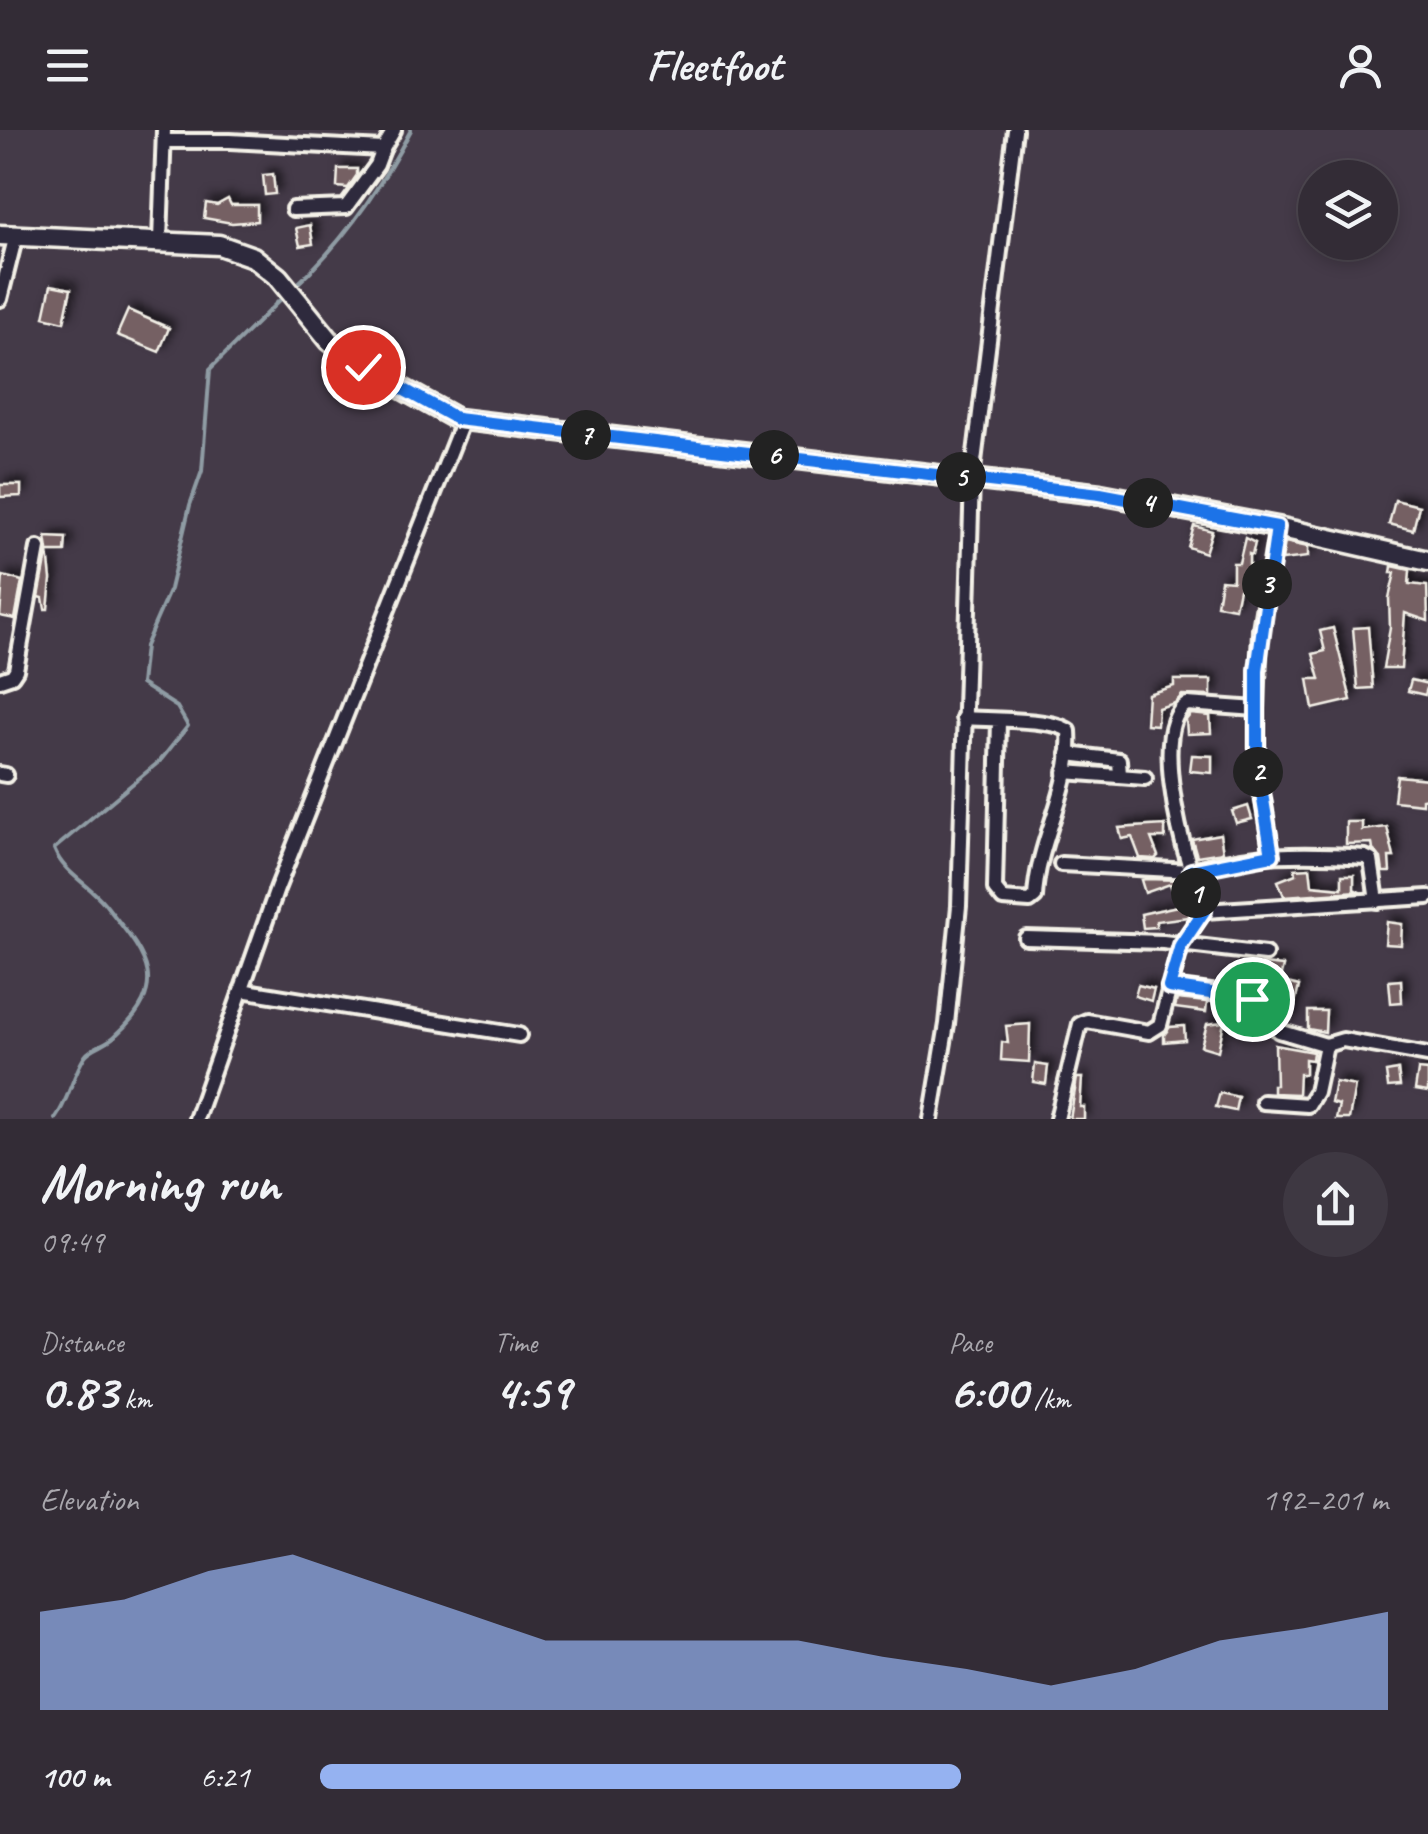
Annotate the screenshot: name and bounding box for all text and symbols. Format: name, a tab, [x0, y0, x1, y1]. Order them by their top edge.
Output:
text: Fleetfoot	[646, 37, 782, 94]
icon: menu	[40, 38, 95, 93]
icon: person	[1333, 38, 1388, 93]
map controls	[1298, 160, 1398, 260]
button: layers	[1298, 160, 1398, 260]
pin	[321, 325, 406, 410]
icon: check	[336, 340, 391, 395]
pin: 7	[561, 410, 611, 460]
text: 7	[580, 417, 592, 452]
pin: 6	[749, 430, 799, 480]
text: 6	[767, 437, 781, 472]
pin: 5	[936, 452, 986, 502]
text: 5	[955, 459, 967, 494]
pin: 4	[1123, 478, 1173, 528]
text: 4	[1142, 485, 1154, 520]
pin: 3	[1242, 559, 1292, 609]
text: 3	[1261, 566, 1273, 601]
pin: 2	[1233, 747, 1283, 797]
text: 2	[1252, 754, 1264, 789]
pin: 1	[1171, 868, 1221, 918]
text: 1	[1190, 875, 1202, 910]
pin	[1210, 957, 1295, 1042]
icon: arrive	[1225, 972, 1280, 1027]
text: Morning run	[40, 1148, 280, 1218]
button: share	[1283, 1152, 1388, 1257]
text: 09:49	[40, 1221, 104, 1262]
text: Distance	[40, 1325, 124, 1360]
text: Time	[494, 1325, 537, 1360]
text: Pace	[949, 1325, 992, 1360]
text: 0.83	[40, 1360, 117, 1423]
text: 4:59	[494, 1360, 570, 1423]
text: 6:00	[949, 1360, 1027, 1423]
text: km	[117, 1381, 152, 1416]
text: /km	[1027, 1381, 1070, 1416]
text: Elevation	[40, 1479, 138, 1520]
text: 192–201 m	[1262, 1479, 1388, 1520]
text: 100 m	[40, 1756, 109, 1797]
text: 6:21	[200, 1756, 250, 1797]

